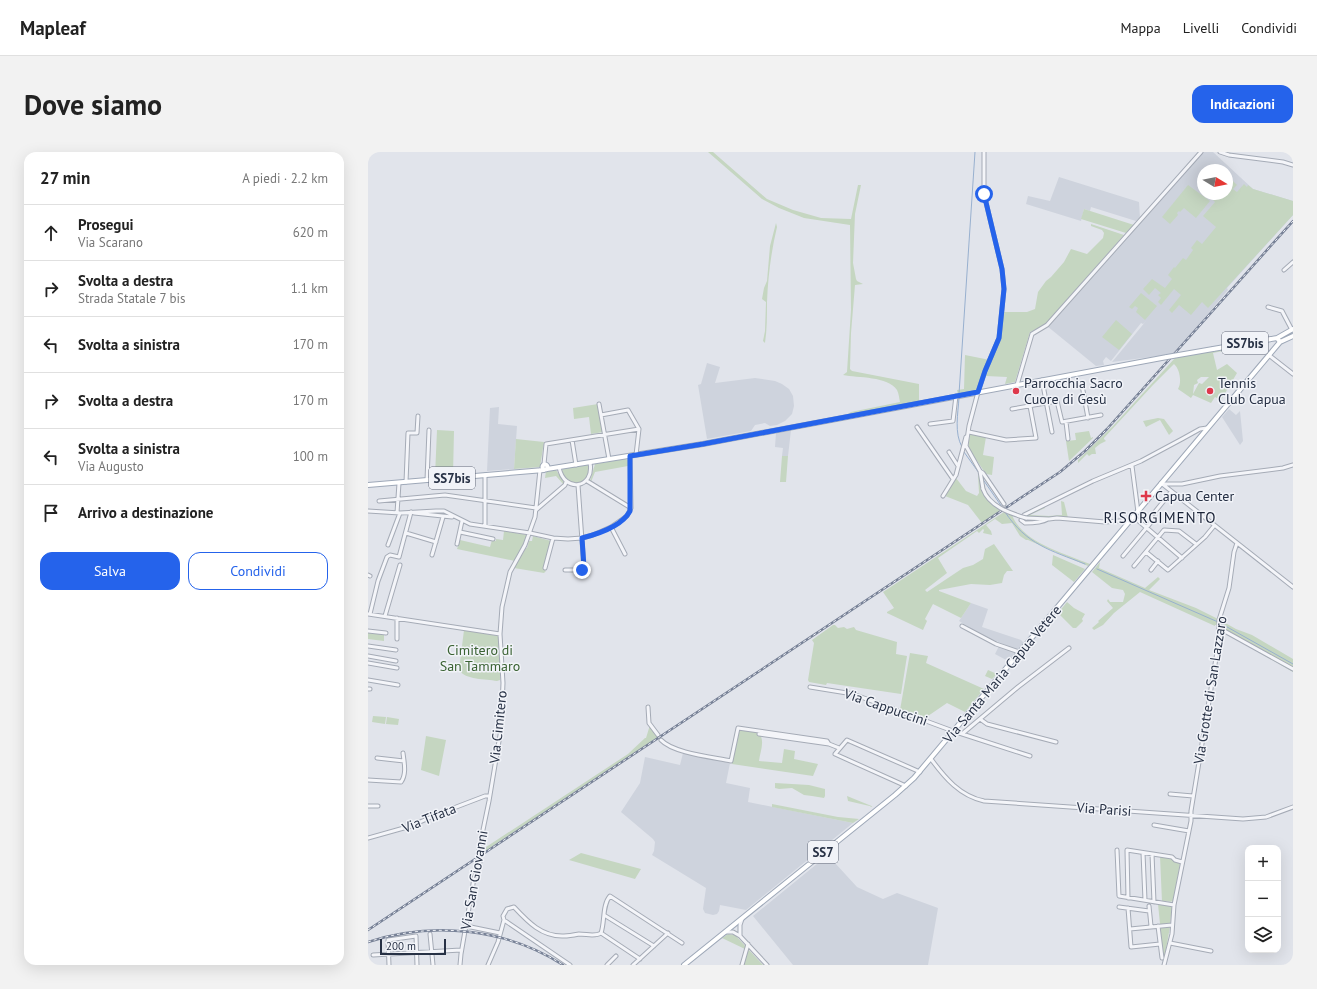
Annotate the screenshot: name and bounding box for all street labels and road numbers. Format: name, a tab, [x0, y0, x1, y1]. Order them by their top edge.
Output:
road number: SS7bis	[1222, 332, 1268, 354]
road number: SS7bis	[429, 467, 475, 489]
street label: Via Santa Maria Capua Vetere	[938, 601, 1065, 748]
street label: Via Grotte di San Lazzaro	[1189, 615, 1231, 766]
street label: Via Cappuccini	[841, 684, 930, 730]
street label: Via Cimitero	[485, 690, 511, 765]
street label: Via Parisi	[1075, 798, 1132, 820]
street label: Via Tifata	[398, 799, 459, 837]
street label: Via San Giovanni	[456, 829, 492, 932]
road number: SS7	[808, 841, 838, 863]

